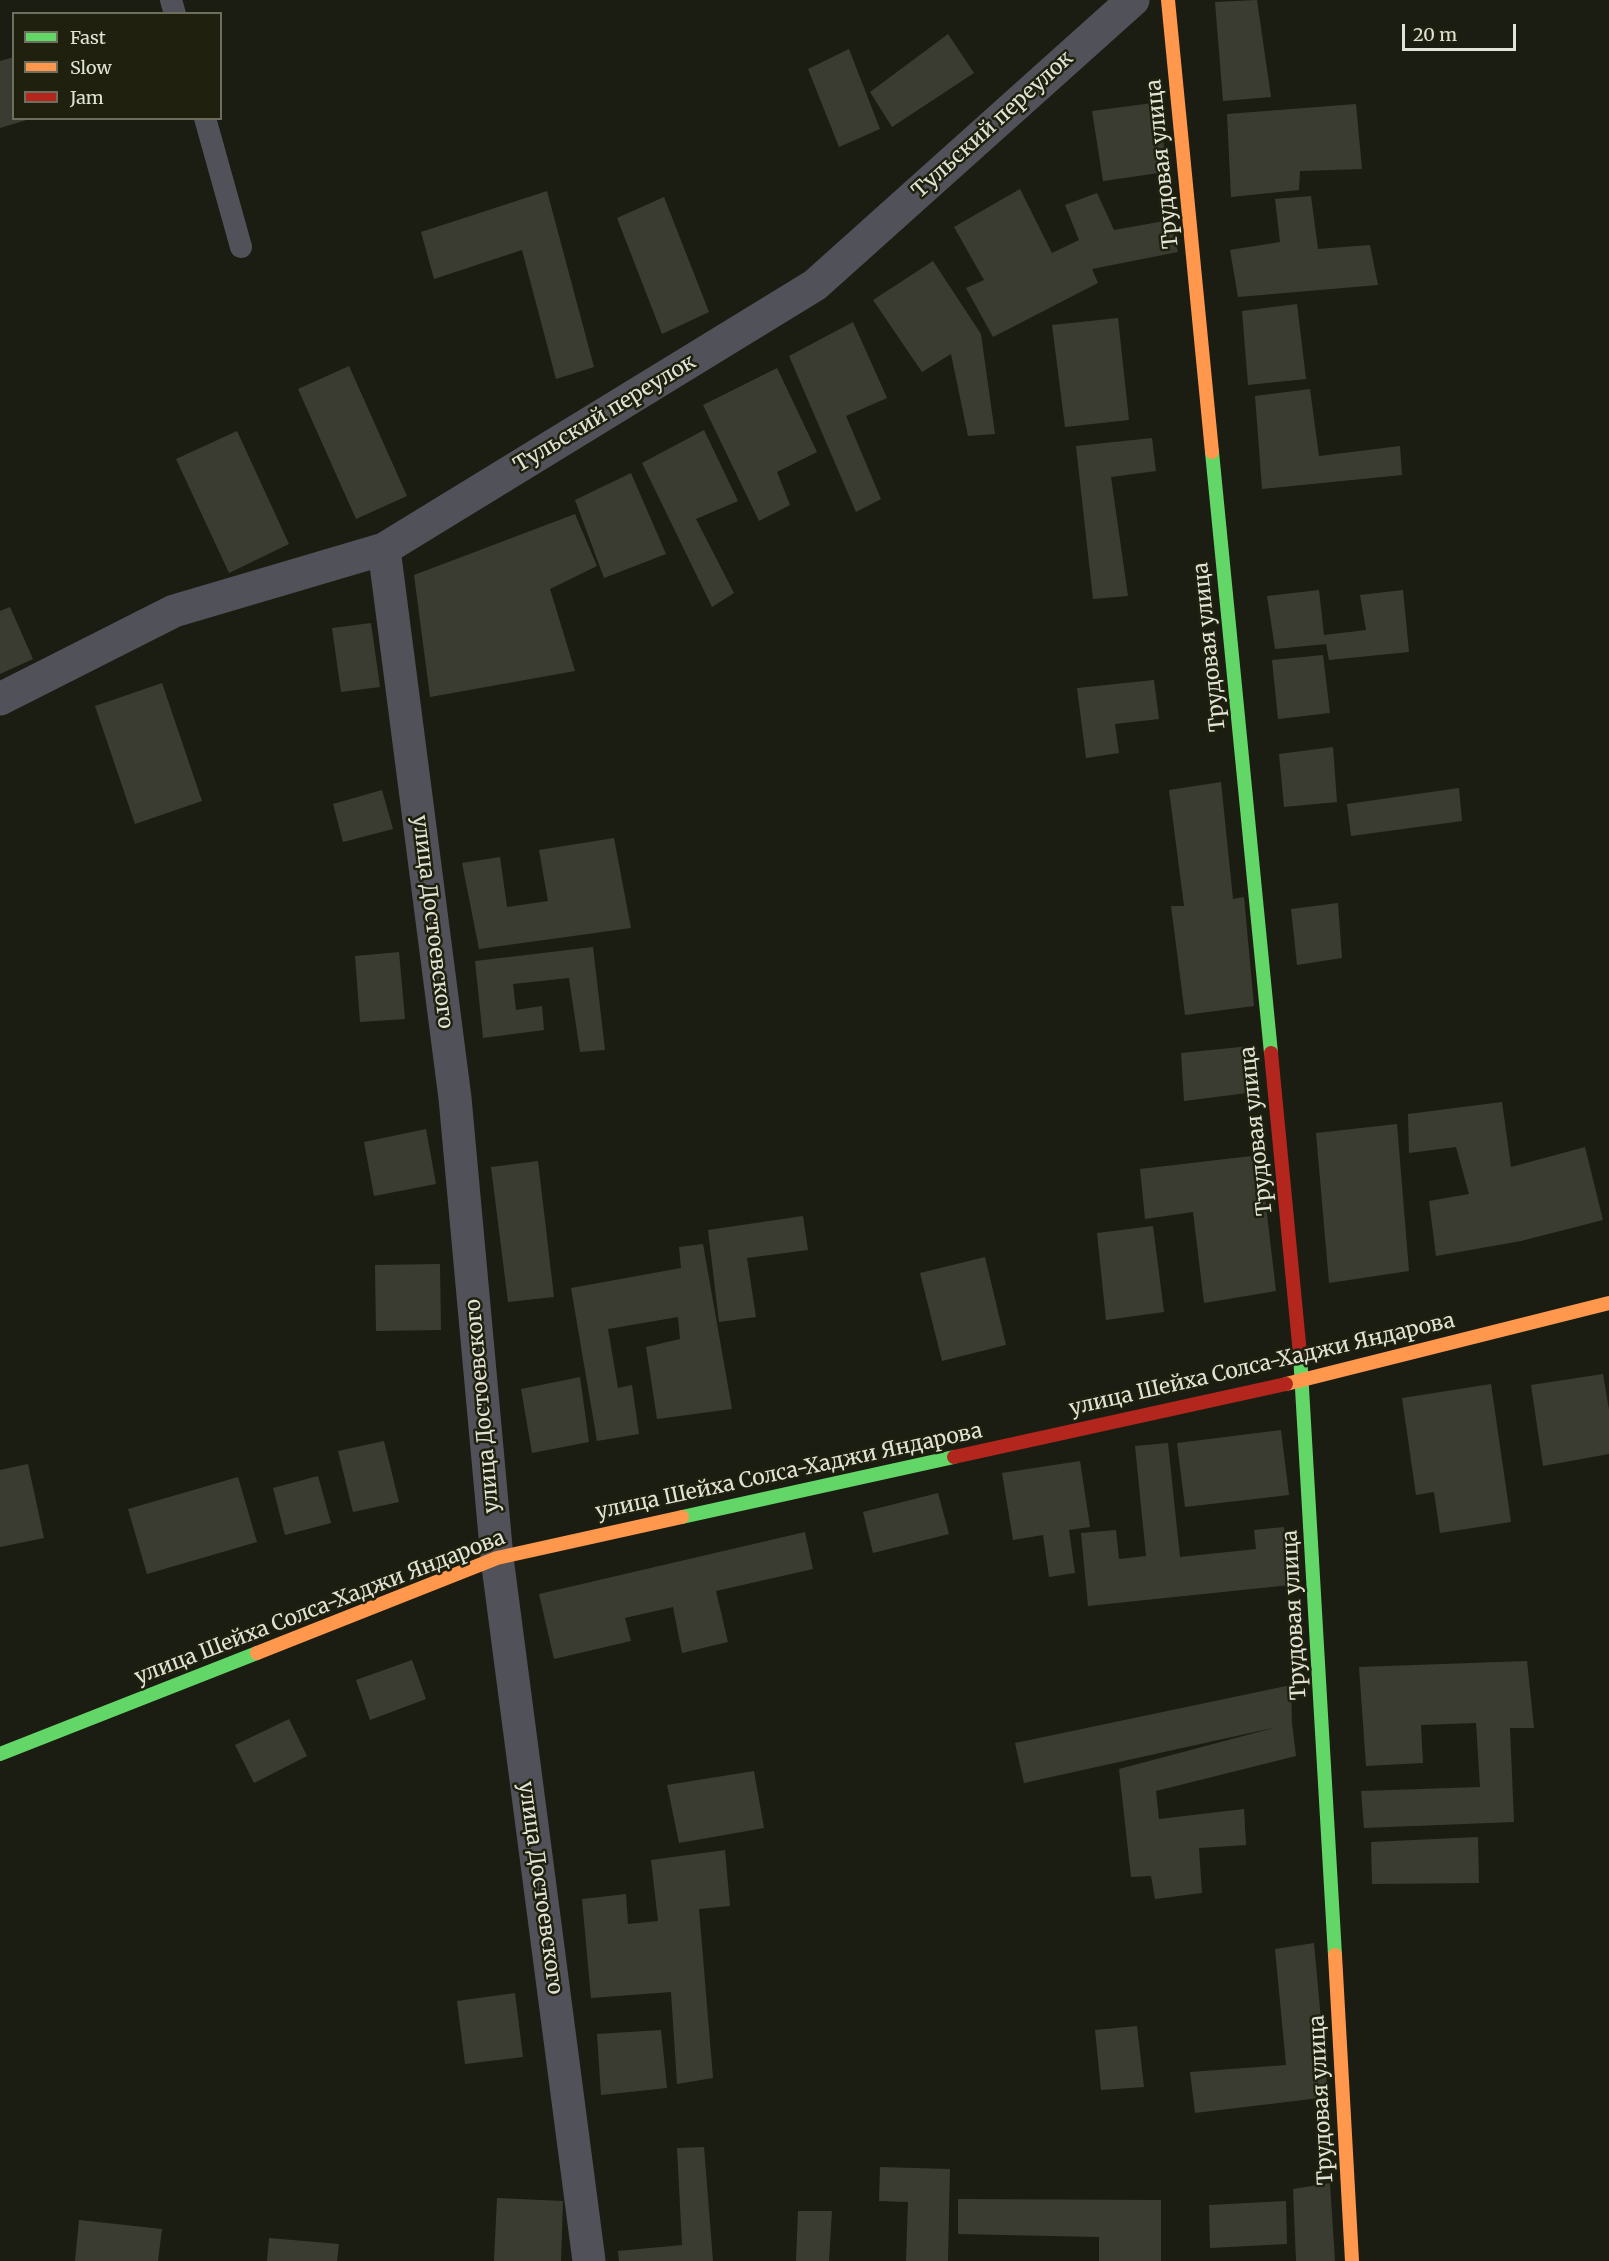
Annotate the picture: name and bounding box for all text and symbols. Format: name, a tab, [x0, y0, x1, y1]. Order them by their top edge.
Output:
legend	[12, 12, 222, 120]
scale bar	[1405, 12, 1519, 50]
text: 20 m	[1413, 23, 1457, 46]
text: Fast	[70, 26, 106, 49]
street label: Тульский переулок	[907, 46, 1079, 204]
text: Slow	[70, 56, 112, 79]
street label: Трудовая улица	[1142, 78, 1184, 250]
text: Jam	[70, 86, 104, 109]
street label: Тульский переулок	[509, 350, 701, 478]
street label: Трудовая улица	[1189, 561, 1231, 733]
street label: улица Достоевского	[406, 814, 458, 1030]
street label: Трудовая улица	[1236, 1045, 1278, 1217]
street label: улица Достоевского	[461, 1298, 505, 1514]
street label: улица Шейха Солса-Хаджи Яндарова	[1067, 1308, 1457, 1422]
street label: улица Шейха Солса-Хаджи Яндарова	[593, 1419, 985, 1525]
street label: улица Шейха Солса-Хаджи Яндарова	[131, 1526, 509, 1690]
street label: Трудовая улица	[1278, 1529, 1312, 1701]
street label: улица Достоевского	[513, 1780, 567, 1996]
street label: Трудовая улица	[1305, 2014, 1339, 2186]

